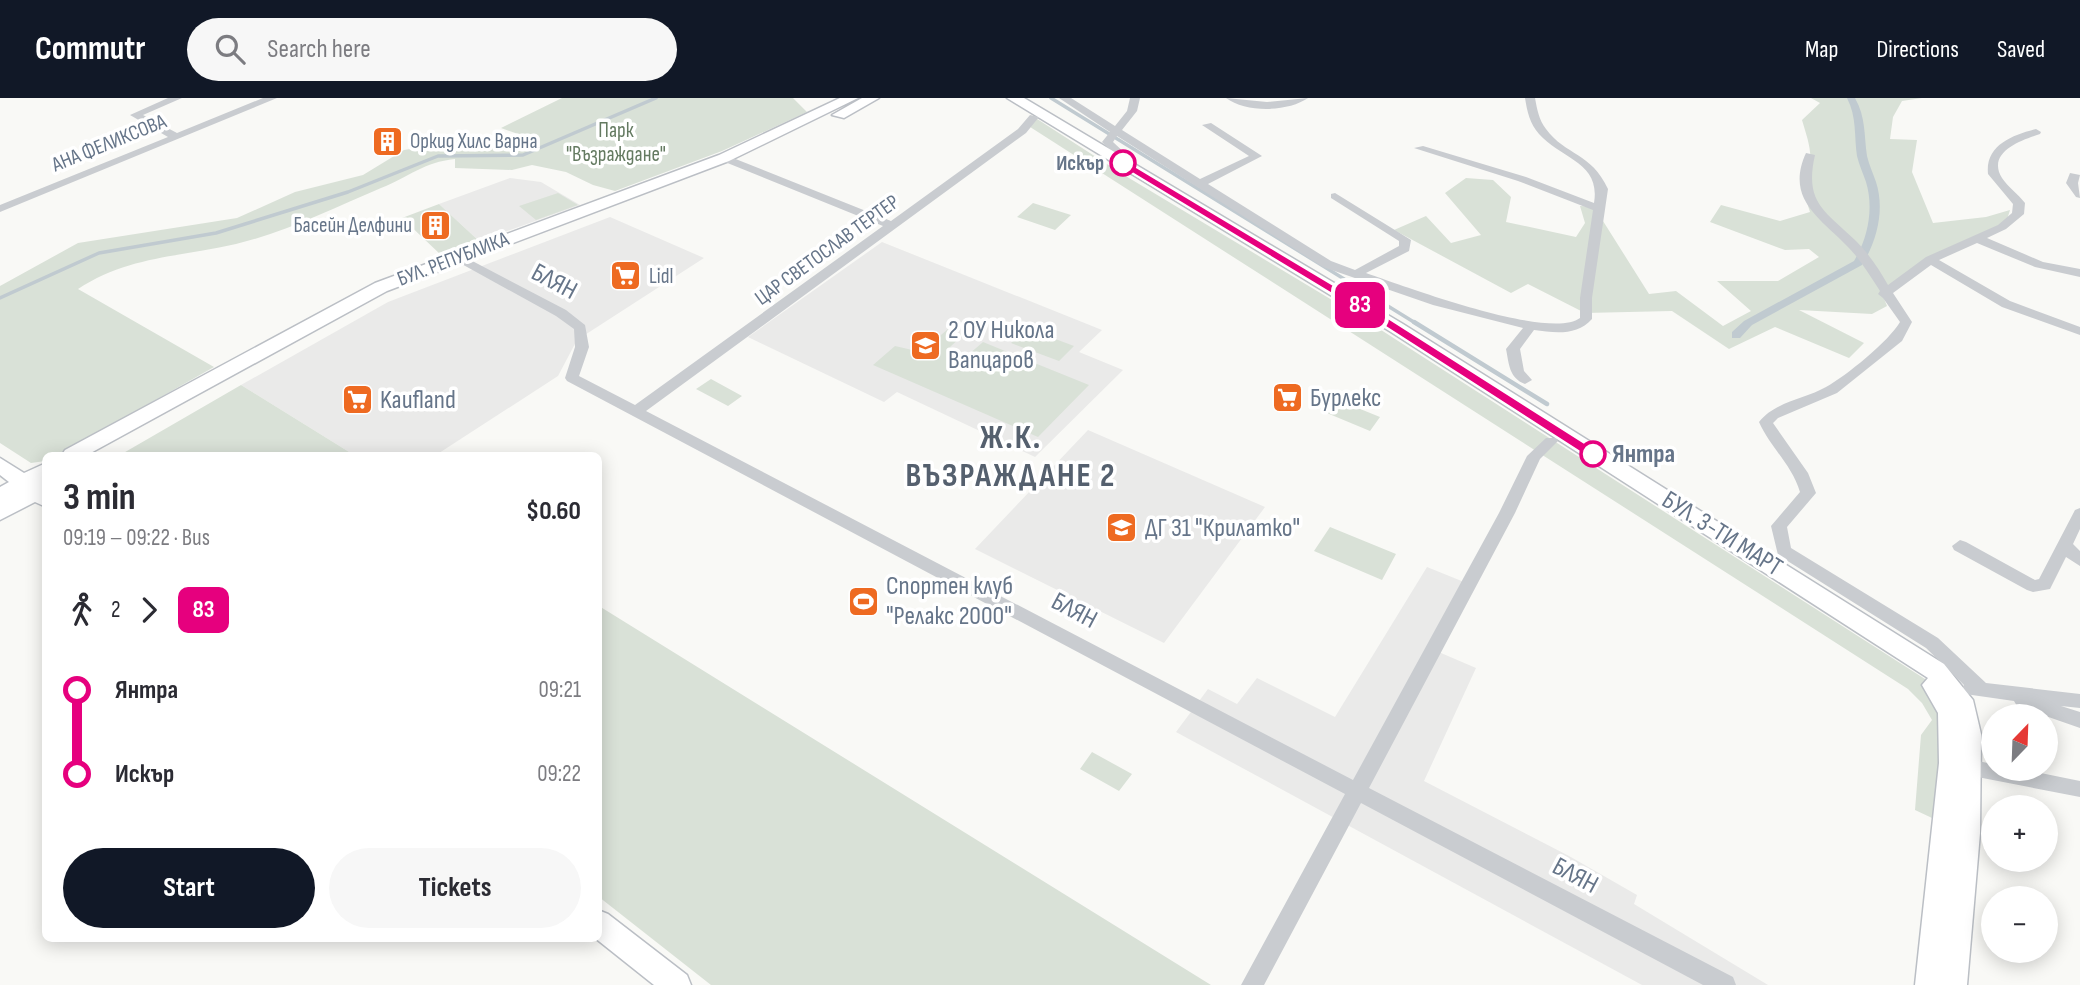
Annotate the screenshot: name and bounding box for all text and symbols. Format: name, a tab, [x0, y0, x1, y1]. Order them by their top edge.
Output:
search box	[187, 18, 677, 81]
text: Commutr	[35, 29, 145, 69]
icon: search	[211, 30, 249, 68]
text: Search here	[267, 34, 371, 65]
text: Map	[1805, 35, 1838, 64]
text: Directions	[1876, 35, 1959, 64]
text: Saved	[1997, 35, 2045, 64]
street label: АНА ФЕЛИКСОВА	[47, 108, 171, 178]
park label: Парк "Възраждане"	[566, 118, 666, 167]
building icon: Оркид Хилс Варна	[370, 124, 404, 158]
place label: Оркид Хилс Варна	[410, 129, 537, 154]
marker: Искър	[1110, 150, 1136, 176]
place label: Искър	[1056, 151, 1104, 176]
street label: ЦАР СВЕТОСЛАВ ТЕРТЕР	[750, 189, 904, 311]
building icon: Басейн Делфини	[418, 208, 452, 242]
place label: Басейн Делфини	[294, 213, 412, 238]
street label: БУЛ. РЕПУБЛИКА	[394, 226, 513, 292]
street label: БЛЯН	[526, 257, 582, 307]
supermarket icon: Lidl	[609, 259, 643, 293]
place label: Lidl	[649, 264, 673, 289]
line badge: 83	[1328, 282, 1392, 328]
text: 83	[1349, 290, 1371, 319]
place label: 2 ОУ Никола Вапцаров	[948, 315, 1054, 376]
school or university icon: 2 ОУ Никола Вапцаров	[908, 328, 942, 362]
supermarket icon: Бурлекс	[1270, 381, 1304, 415]
supermarket icon: Kaufland	[340, 383, 374, 417]
place label: Бурлекс	[1310, 383, 1381, 414]
place label: Kaufland	[380, 385, 456, 416]
district label: Ж.К. ВЪЗРАЖДАНЕ 2	[906, 418, 1116, 496]
place label: Янтра	[1612, 439, 1675, 470]
marker: Янтра	[1580, 441, 1606, 467]
text: 3 min	[63, 475, 136, 520]
street label: БУЛ. 3-ТИ МАРТ	[1656, 485, 1788, 583]
text: $0.60	[526, 496, 581, 527]
school or university icon: ДГ 31 "Крилатко"	[1105, 511, 1139, 545]
place label: ДГ 31 "Крилатко"	[1145, 513, 1300, 544]
text: 09:19 – 09:22 · Bus	[63, 524, 210, 552]
place label: Спортен клуб "Релакс 2000"	[886, 571, 1013, 632]
sports icon: Спортен клуб "Релакс 2000"	[846, 584, 880, 618]
street label: БЛЯН	[1046, 586, 1102, 636]
icon: walk	[63, 591, 101, 629]
icon: forward	[130, 591, 168, 629]
text: 83	[192, 595, 215, 624]
text: 2	[111, 596, 120, 624]
text: Янтра	[115, 675, 178, 706]
text: 09:21	[539, 676, 581, 704]
north arrow	[1981, 704, 2058, 780]
map controls	[1981, 704, 2058, 963]
text: Искър	[115, 759, 174, 790]
text: 09:22	[537, 760, 581, 788]
button: +	[1981, 795, 2058, 872]
button: Start	[63, 848, 315, 928]
button: Tickets	[329, 848, 581, 928]
street label: БЛЯН	[1547, 851, 1603, 901]
button: −	[1981, 886, 2058, 963]

